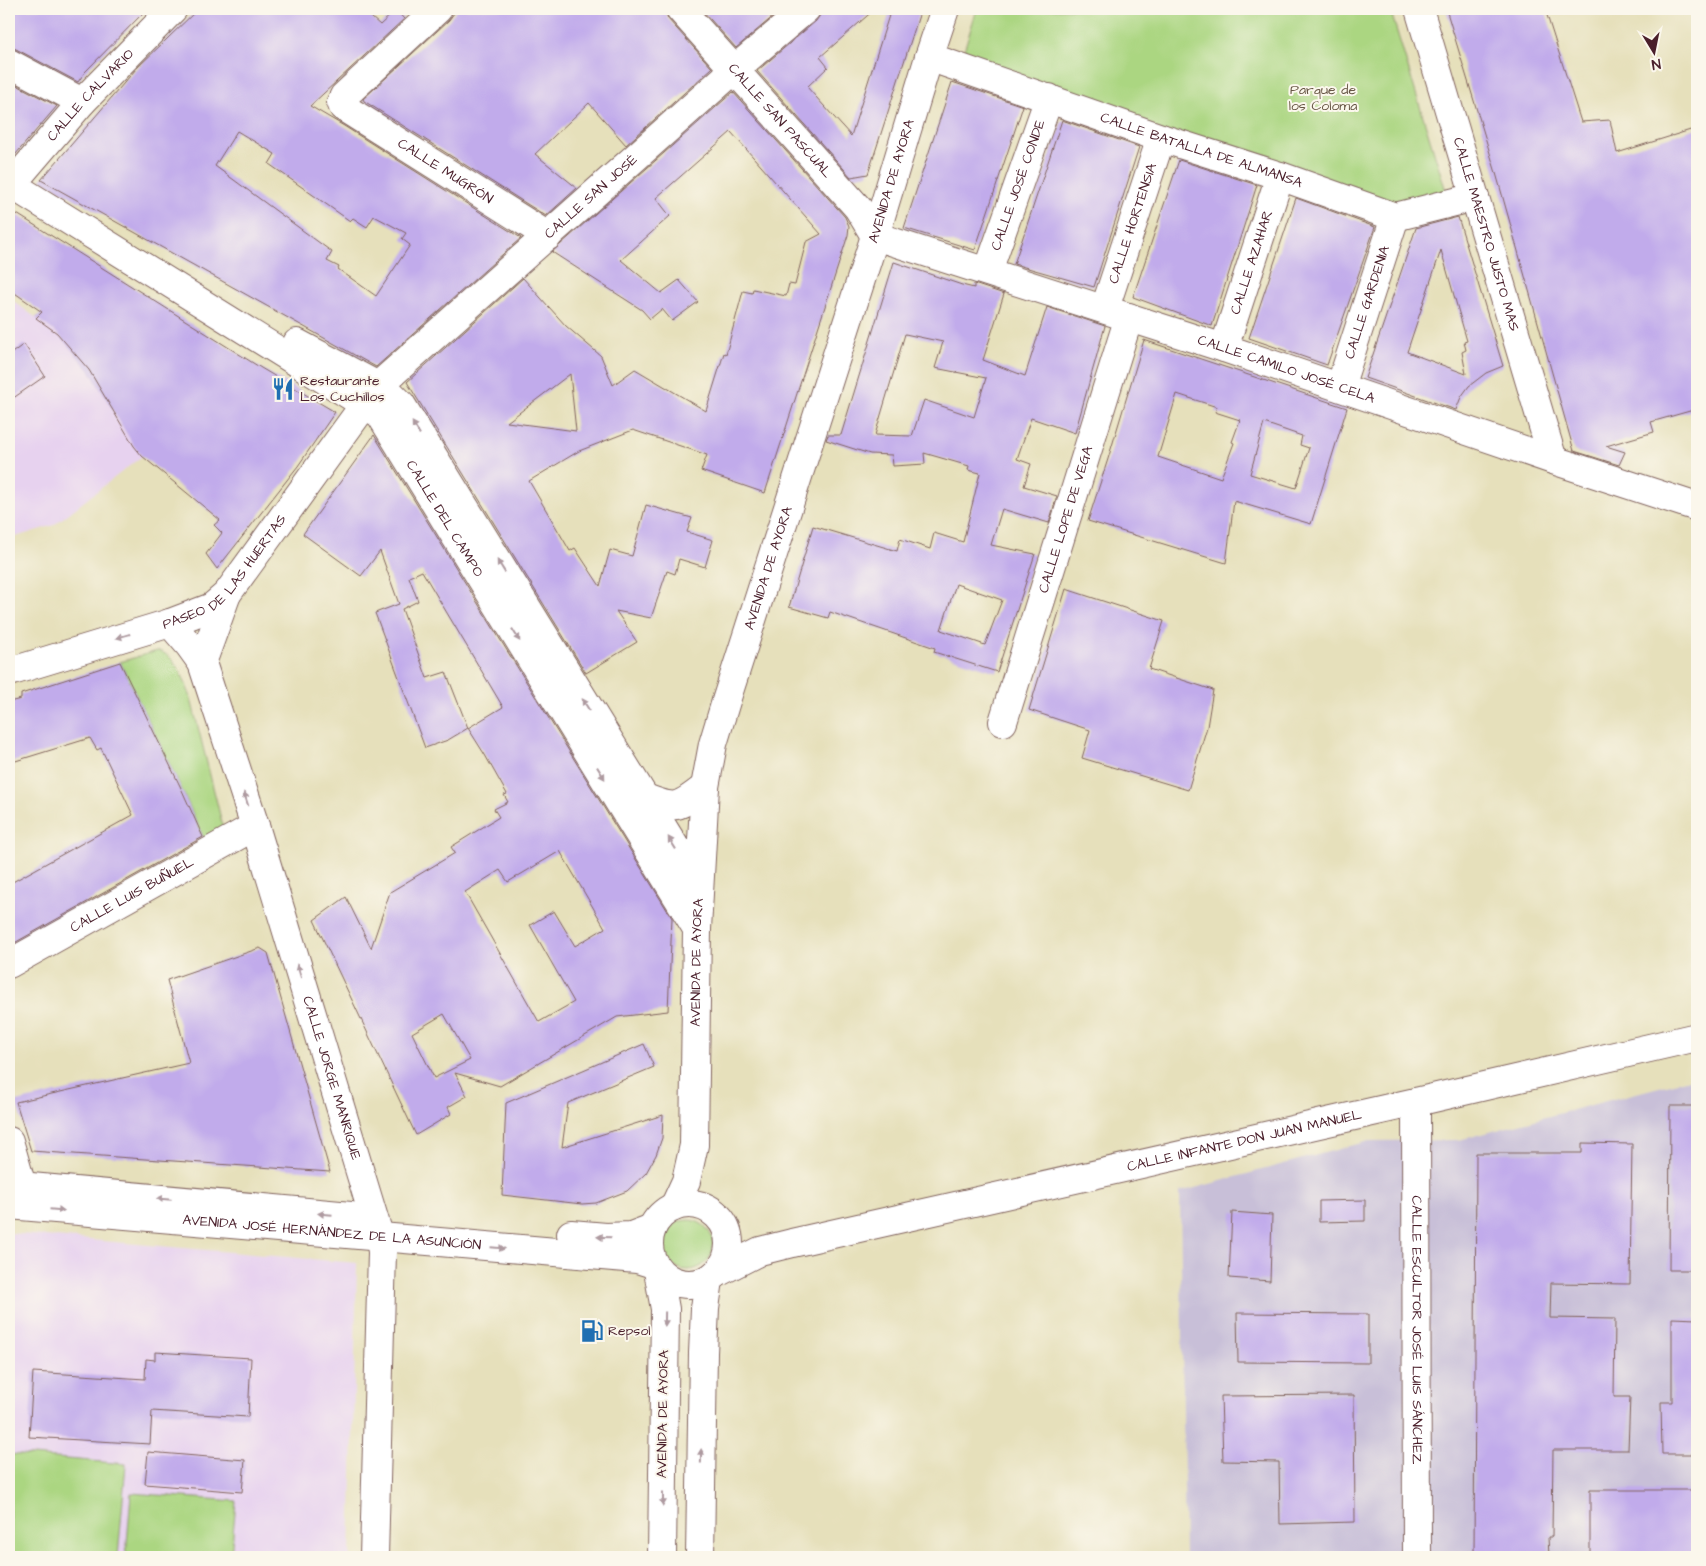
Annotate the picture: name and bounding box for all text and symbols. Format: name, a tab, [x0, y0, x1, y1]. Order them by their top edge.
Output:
north arrow	[1628, 28, 1678, 78]
street label: CALLE CALVARIO	[42, 44, 139, 146]
text: N	[1650, 53, 1662, 74]
street label: CALLE SAN PASCUAL	[723, 59, 837, 183]
park label: Parque de los Coloma	[1289, 80, 1357, 116]
street label: CALLE BATALLA DE ALMANSA	[1098, 108, 1305, 193]
street label: CALLE JOSÉ CONDE	[986, 116, 1051, 253]
street label: AVENIDA DE AYORA	[863, 117, 920, 246]
street label: CALLE MUGRÓN	[394, 134, 497, 209]
street label: CALLE MAESTRO JUSTO MAS	[1448, 135, 1524, 334]
street label: CALLE SAN JOSÉ	[540, 150, 643, 244]
street label: CALLE HORTENSIA	[1104, 160, 1162, 286]
street label: CALLE AZAHAR	[1226, 208, 1278, 317]
street label: CALLE GARDENIA	[1340, 243, 1395, 362]
street label: CALLE CAMILO JOSÉ CELA	[1195, 330, 1378, 409]
place label: Restaurante Los Cuchillos	[300, 371, 384, 407]
restaurant icon: Restaurante Los Cuchillos	[270, 376, 296, 402]
one-way arrow	[411, 421, 420, 435]
street label: CALLE LOPE DE VEGA	[1034, 444, 1098, 596]
street label: CALLE DEL CAMPO	[401, 457, 488, 581]
street label: AVENIDA DE AYORA	[739, 504, 798, 632]
street label: PASEO DE LAS HUERTAS	[160, 511, 291, 635]
one-way arrow	[497, 560, 506, 573]
one-way arrow	[512, 628, 521, 641]
one-way arrow	[116, 633, 131, 641]
one-way arrow	[582, 698, 591, 711]
one-way arrow	[597, 767, 606, 780]
one-way arrow	[242, 791, 249, 806]
one-way arrow	[668, 836, 677, 849]
street label: CALLE LUIS BUÑUEL	[66, 852, 198, 938]
street label: AVENIDA DE AYORA	[686, 898, 709, 1027]
one-way arrow	[294, 963, 302, 978]
street label: CALLE JORGE MANRIQUE	[297, 994, 366, 1163]
street label: CALLE INFANTE DON JUAN MANUEL	[1125, 1105, 1364, 1177]
one-way arrow	[155, 1195, 171, 1203]
street label: CALLE ESCULTOR JOSÉ LUIS SÁNCHEZ	[1406, 1195, 1427, 1465]
one-way arrow	[50, 1206, 66, 1214]
street label: AVENIDA JOSÉ HERNÁNDEZ DE LA ASUNCIÓN	[182, 1210, 482, 1256]
one-way arrow	[317, 1210, 333, 1218]
one-way arrow	[596, 1232, 612, 1240]
one-way arrow	[490, 1244, 506, 1252]
one-way arrow	[661, 1311, 669, 1327]
fuel station icon: Repsol	[579, 1318, 605, 1344]
place label: Repsol	[608, 1321, 650, 1341]
street label: AVENIDA DE AYORA	[652, 1350, 674, 1478]
one-way arrow	[698, 1448, 706, 1464]
one-way arrow	[659, 1491, 667, 1507]

